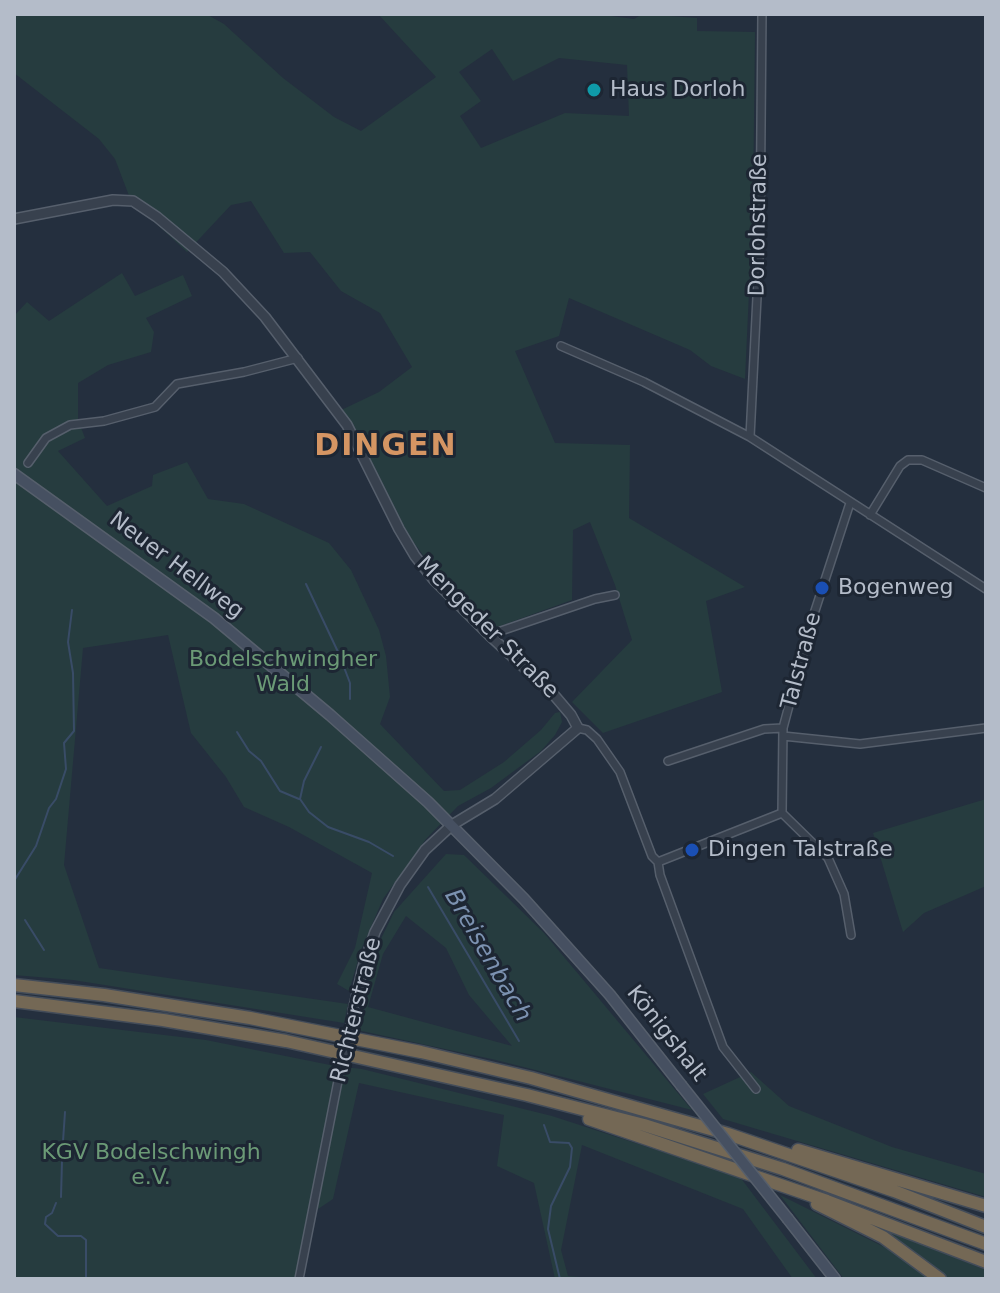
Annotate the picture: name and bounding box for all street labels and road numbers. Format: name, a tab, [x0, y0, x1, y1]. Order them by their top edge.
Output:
street label: Dorlohstraße	[745, 153, 773, 297]
street label: Neuer Hellweg	[104, 507, 248, 625]
street label: Mengeder Straße	[410, 551, 564, 705]
street label: Talstraße	[776, 610, 828, 712]
street label: Richterstraße	[326, 935, 388, 1085]
street label: Königshalt	[620, 981, 712, 1087]

